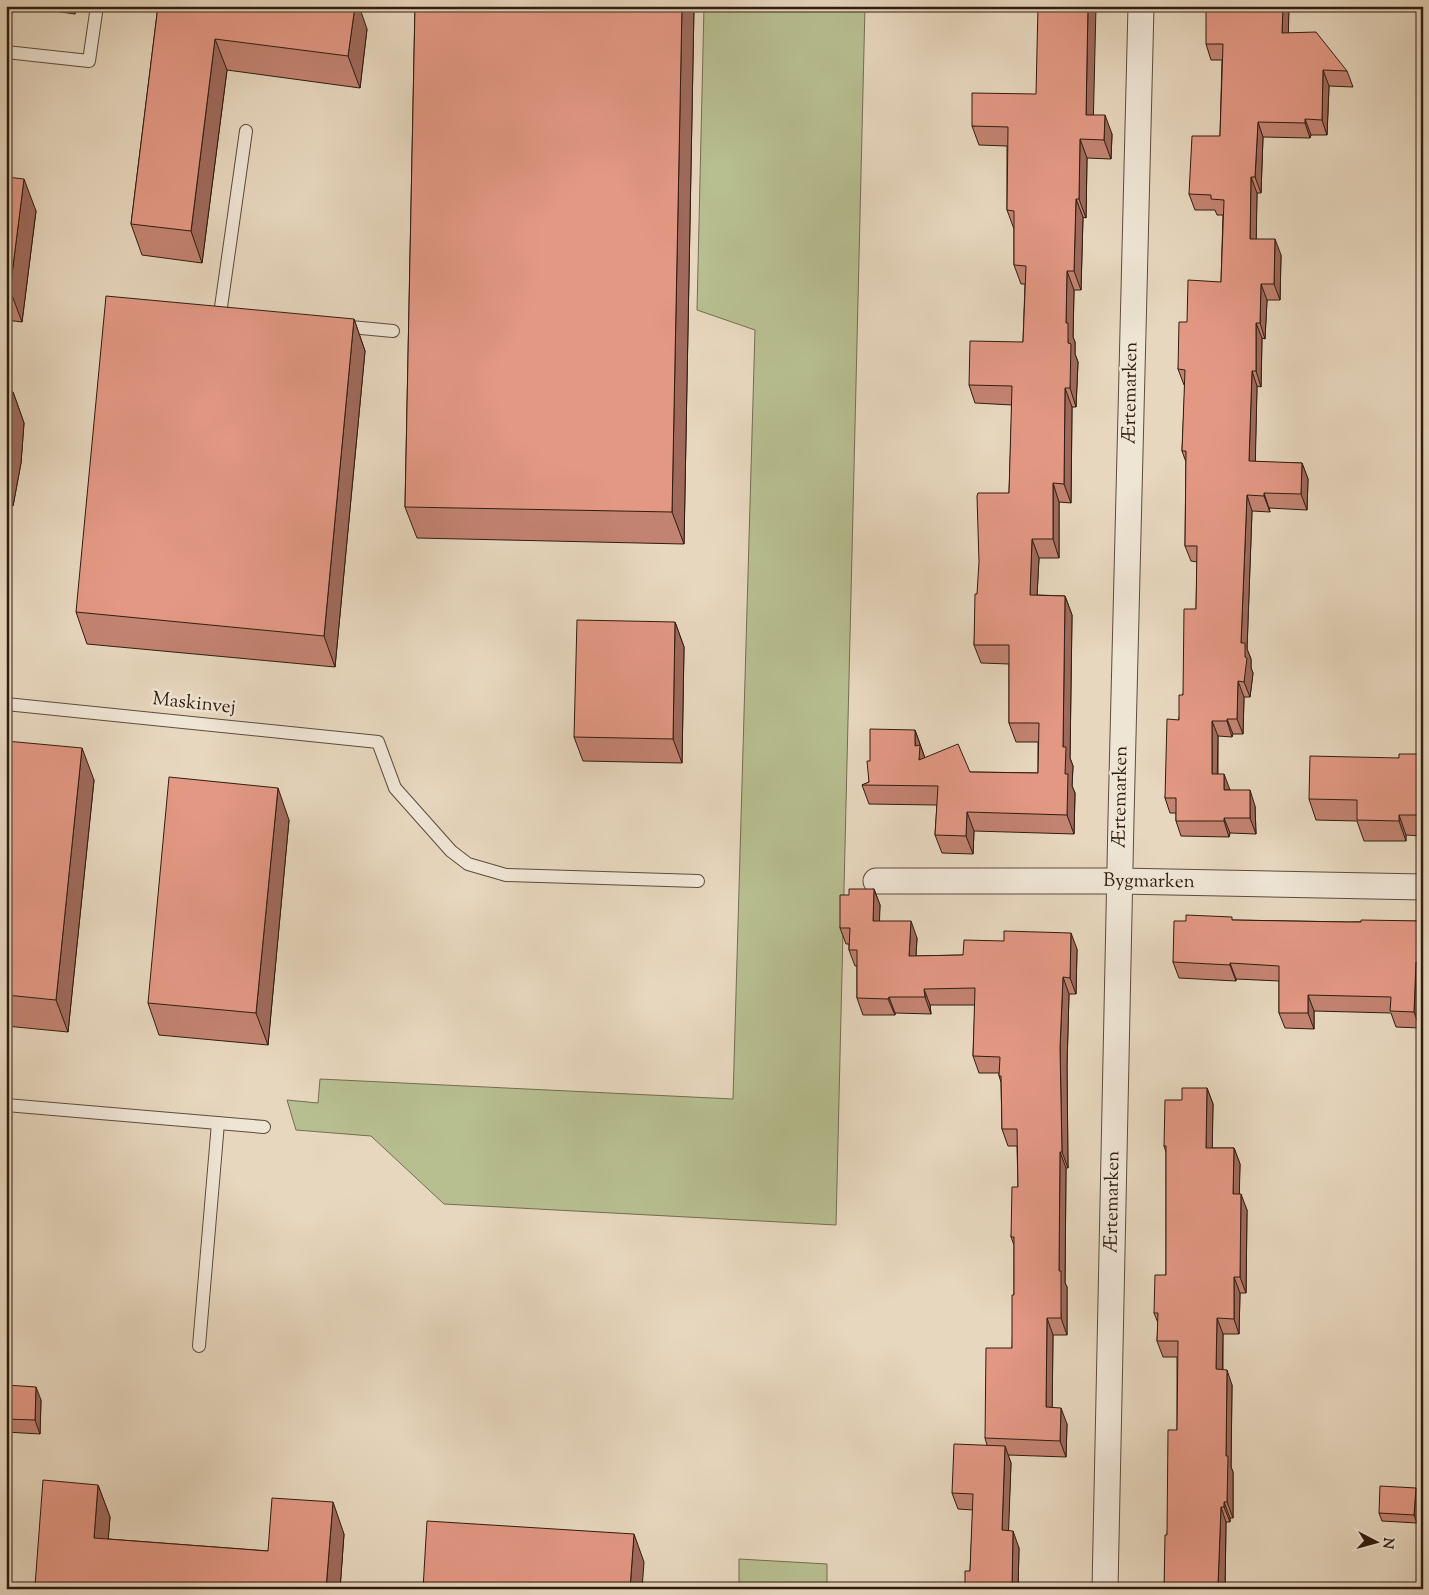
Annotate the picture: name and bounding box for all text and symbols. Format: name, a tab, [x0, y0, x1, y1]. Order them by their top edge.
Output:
street label: Ærtemarken	[1117, 341, 1145, 445]
street label: Maskinvej	[151, 686, 237, 722]
street label: Ærtemarken	[1107, 745, 1135, 849]
street label: Bygmarken	[1103, 868, 1195, 896]
street label: Ærtemarken	[1099, 1150, 1127, 1254]
north arrow	[1352, 1518, 1402, 1568]
text: N	[1376, 1537, 1397, 1550]

